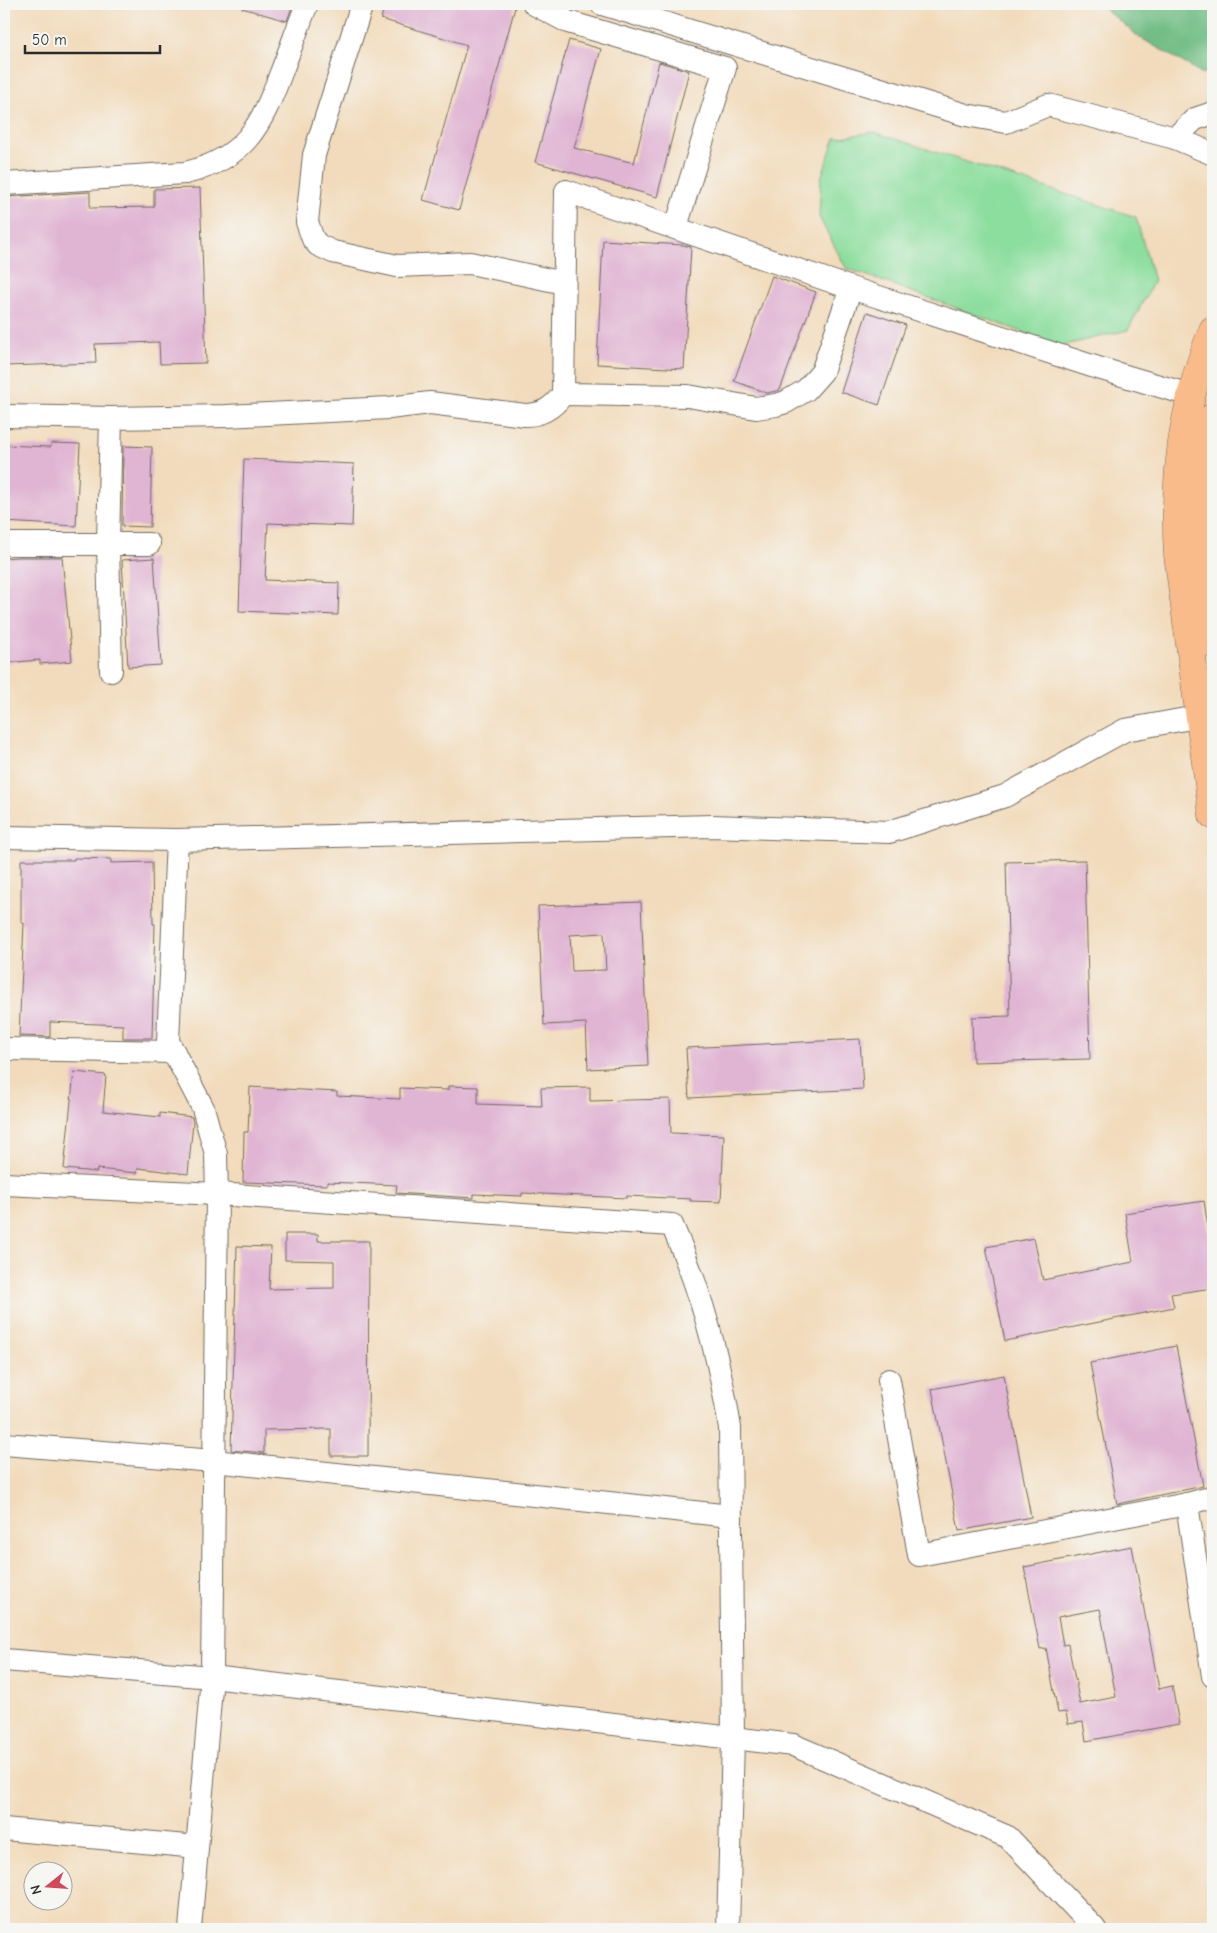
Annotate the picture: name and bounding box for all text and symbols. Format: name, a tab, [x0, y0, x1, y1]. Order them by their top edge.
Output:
scale bar	[25, 22, 160, 54]
text: 50 m	[32, 31, 67, 49]
north arrow	[22, 1860, 72, 1910]
text: N	[27, 1883, 46, 1897]

